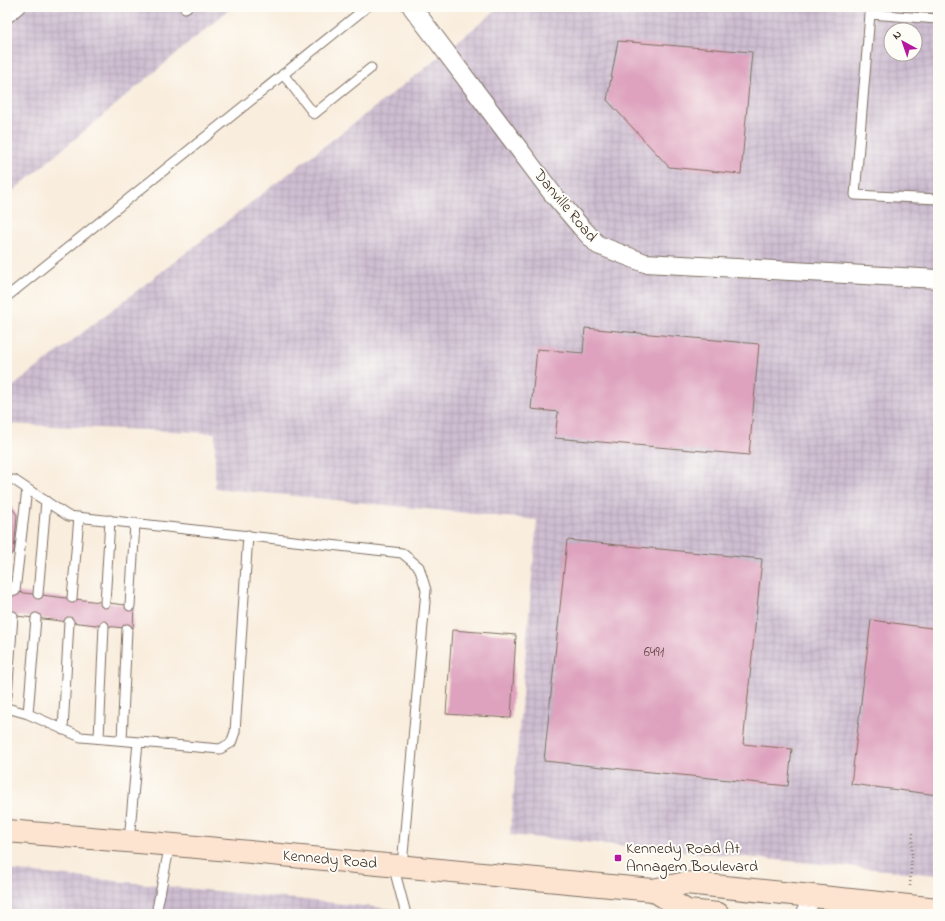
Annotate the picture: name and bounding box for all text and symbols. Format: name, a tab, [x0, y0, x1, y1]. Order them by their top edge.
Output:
north arrow	[883, 22, 923, 62]
text: N	[889, 27, 905, 44]
street label: Danville Road	[527, 164, 603, 248]
house number: 6491	[644, 642, 665, 663]
place label: Kennedy Road At Annagem Boulevard	[626, 837, 758, 879]
street label: Kennedy Road	[282, 844, 378, 876]
marker: Kennedy Road At Annagem Boulevard	[613, 853, 623, 863]

